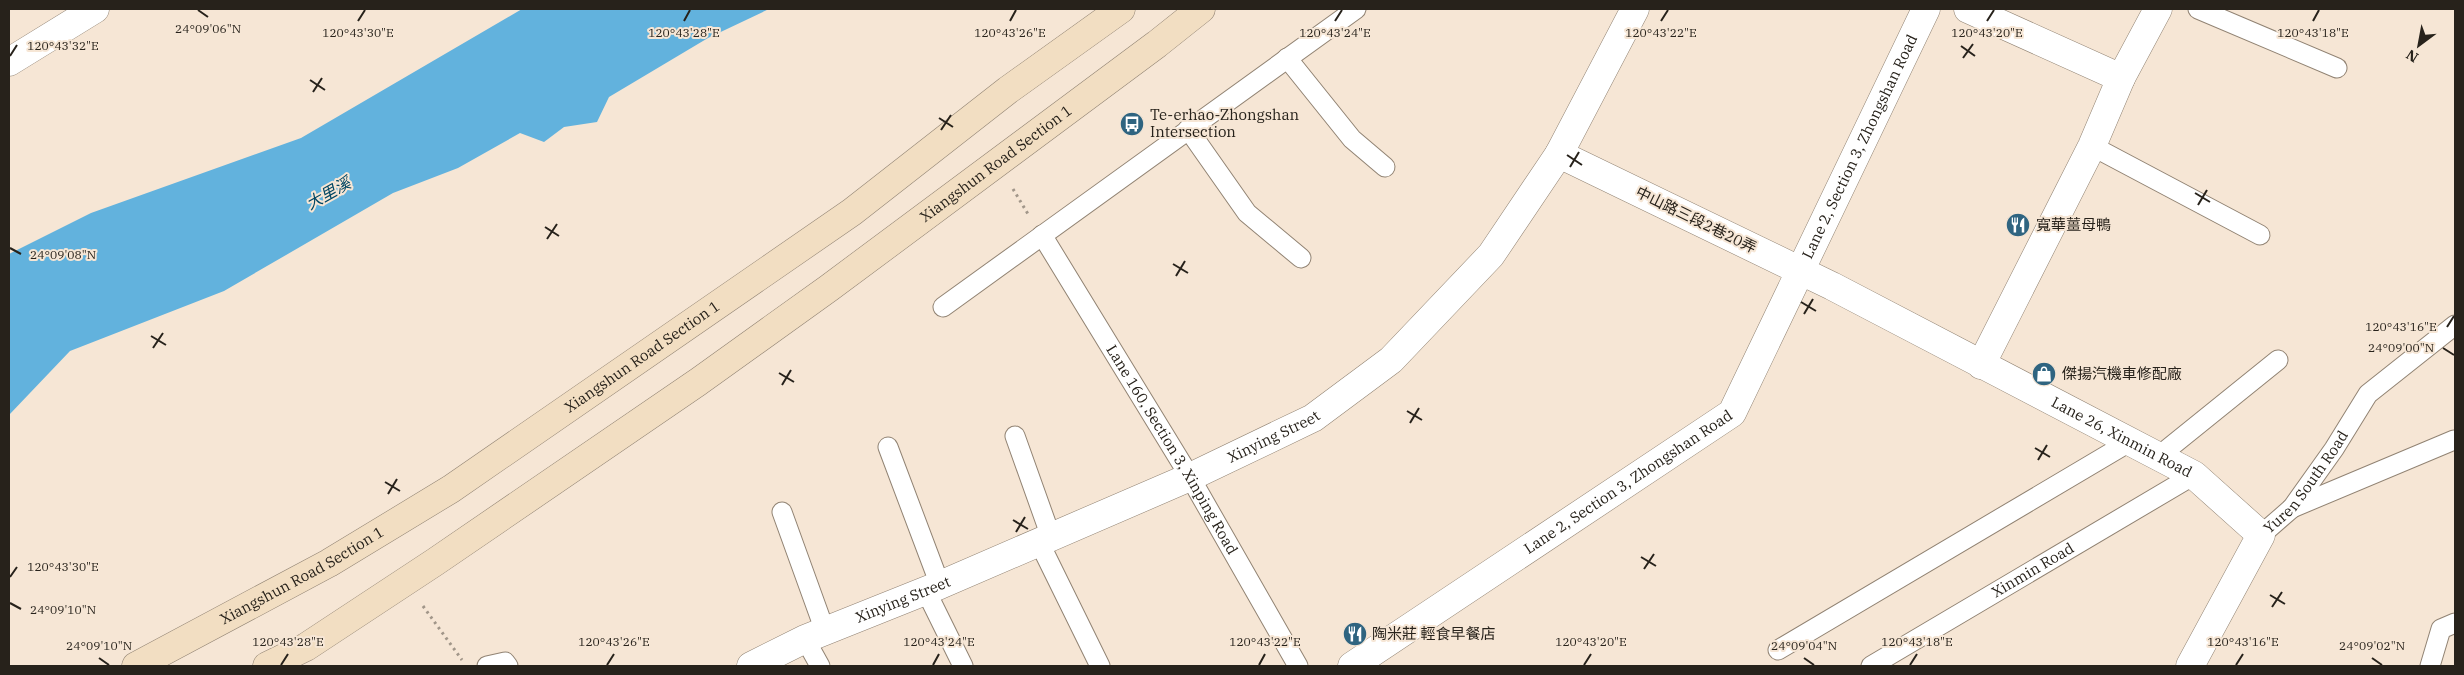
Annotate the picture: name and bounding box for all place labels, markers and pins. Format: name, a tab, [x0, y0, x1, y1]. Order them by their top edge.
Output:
place label: Te-erhao-Zhongshan Intersection	[1150, 105, 1300, 141]
bus stop icon: Te-erhao-Zhongshan Intersection	[1119, 111, 1145, 137]
restaurant icon: 寬華薑母鴨	[2005, 212, 2031, 238]
place label: 寬華薑母鴨	[2036, 215, 2111, 234]
shop icon: 傑揚汽機車修配廠	[2031, 361, 2057, 387]
place label: 傑揚汽機車修配廠	[2062, 364, 2182, 383]
restaurant icon: 陶米莊 輕食早餐店	[1342, 621, 1368, 647]
place label: 陶米莊 輕食早餐店	[1372, 624, 1495, 643]

